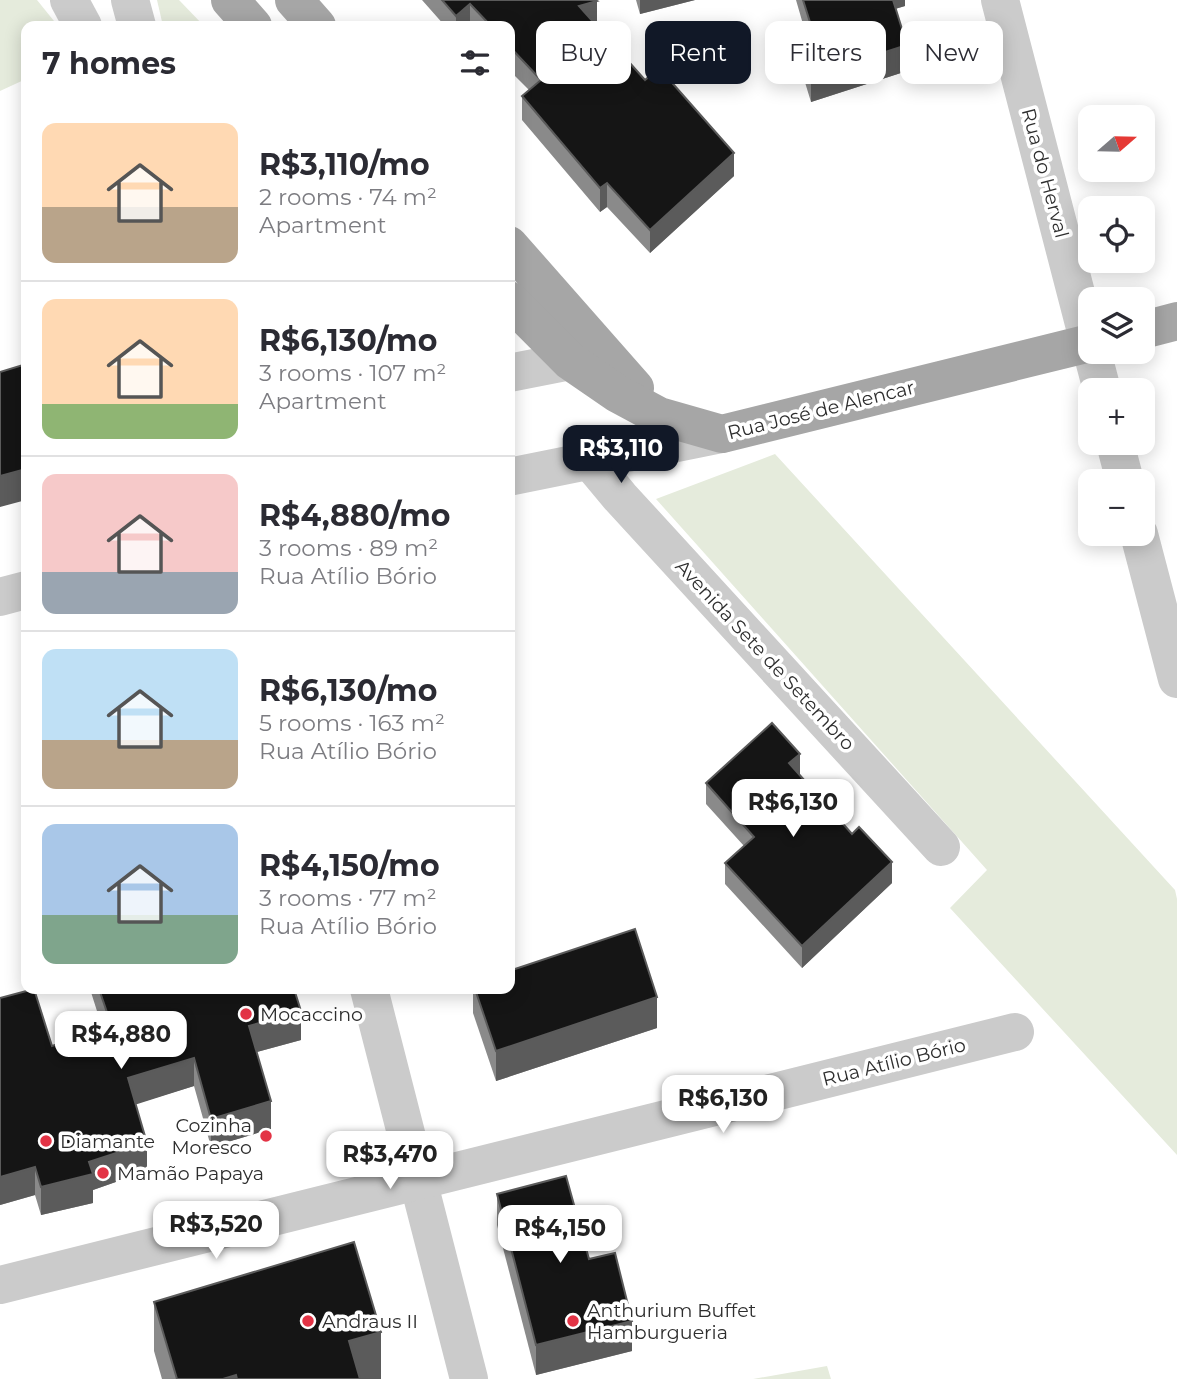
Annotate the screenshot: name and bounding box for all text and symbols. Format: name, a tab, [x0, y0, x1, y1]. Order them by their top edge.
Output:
chip: Buy	[536, 21, 631, 84]
chip: Rent	[645, 21, 751, 84]
chip: Filters	[765, 21, 886, 84]
chip: New	[900, 21, 1003, 84]
icon: filters	[456, 44, 494, 82]
text: 7 homes	[42, 45, 176, 82]
north arrow	[1078, 105, 1155, 182]
map controls	[1078, 105, 1155, 546]
street label: Rua do Herval	[1017, 106, 1073, 240]
text: R$3,110/mo	[259, 146, 430, 183]
icon: home	[98, 151, 182, 235]
text: 2 rooms · 74 m²	[259, 183, 437, 211]
button: locate	[1078, 196, 1155, 273]
text: Apartment	[259, 211, 387, 239]
button: layers	[1078, 287, 1155, 364]
text: R$6,130/mo	[259, 322, 437, 359]
icon: home	[98, 327, 182, 411]
text: 3 rooms · 107 m²	[259, 359, 446, 387]
street label: Rua José de Alencar	[725, 376, 917, 444]
button: +	[1078, 378, 1155, 455]
text: Apartment	[259, 387, 387, 415]
pin: R$3,110	[556, 426, 686, 485]
text: R$3,110	[579, 434, 663, 462]
button: −	[1078, 469, 1155, 546]
text: R$4,880/mo	[259, 497, 450, 534]
icon: home	[98, 502, 182, 586]
text: 3 rooms · 89 m²	[259, 534, 438, 562]
street label: Avenida Sete de Setembro	[671, 555, 859, 755]
text: Rua Atílio Bório	[259, 562, 437, 590]
text: R$6,130/mo	[259, 672, 437, 709]
icon: home	[98, 677, 182, 761]
text: 5 rooms · 163 m²	[259, 709, 445, 737]
text: Rua Atílio Bório	[259, 737, 437, 765]
pin: R$6,130	[728, 780, 858, 839]
text: R$6,130	[748, 788, 838, 816]
text: R$4,150/mo	[259, 847, 440, 884]
icon: home	[98, 852, 182, 936]
text: 3 rooms · 77 m²	[259, 884, 437, 912]
text: Rua Atílio Bório	[259, 912, 437, 940]
place label: Mocaccino	[260, 1003, 363, 1026]
marker: Mocaccino	[238, 1006, 254, 1022]
pin: R$4,880	[56, 1012, 186, 1071]
text: R$4,880	[71, 1020, 171, 1048]
street label: Rua Atílio Bório	[820, 1033, 968, 1091]
pin: R$6,130	[658, 1076, 788, 1135]
text: R$6,130	[678, 1084, 768, 1112]
place label: Cozinha Moresco	[171, 1114, 252, 1159]
marker: Cozinha Moresco	[258, 1128, 274, 1144]
place label: Diamante	[60, 1130, 155, 1153]
pin: R$3,470	[325, 1132, 455, 1191]
marker: Diamante	[38, 1133, 54, 1149]
text: R$3,470	[342, 1140, 438, 1168]
place label: Mamão Papaya	[117, 1162, 264, 1185]
marker: Mamão Papaya	[95, 1165, 111, 1181]
pin: R$3,520	[151, 1202, 281, 1261]
pin: R$4,150	[495, 1206, 625, 1265]
text: R$3,520	[169, 1210, 263, 1238]
text: R$4,150	[514, 1214, 606, 1242]
place label: Anthurium Buffet Hamburgueria	[587, 1299, 757, 1344]
place label: Andraus II	[322, 1310, 418, 1333]
marker: Andraus II	[300, 1313, 316, 1329]
marker: Anthurium Buffet Hamburgueria	[565, 1313, 581, 1329]

